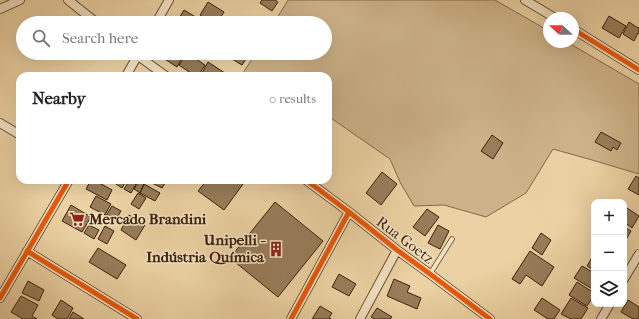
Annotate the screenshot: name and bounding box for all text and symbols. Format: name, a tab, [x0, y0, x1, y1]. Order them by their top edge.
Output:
north arrow	[543, 12, 579, 48]
search box	[16, 16, 332, 60]
icon: search	[30, 27, 52, 49]
text: Search here	[62, 29, 138, 47]
text: Nearby	[32, 88, 86, 108]
text: 0 results	[269, 91, 316, 106]
map controls	[591, 199, 627, 307]
button: +	[591, 199, 627, 235]
supermarket icon: Mercado Brandini	[68, 210, 86, 228]
place label: Mercado Brandini	[88, 210, 207, 228]
street label: Rua Goetz	[373, 213, 437, 268]
place label: Unipelli - Indústria Química	[146, 231, 266, 266]
button: −	[591, 235, 627, 271]
building icon: Unipelli - Indústria Química	[267, 240, 285, 258]
button: layers	[591, 271, 627, 307]

